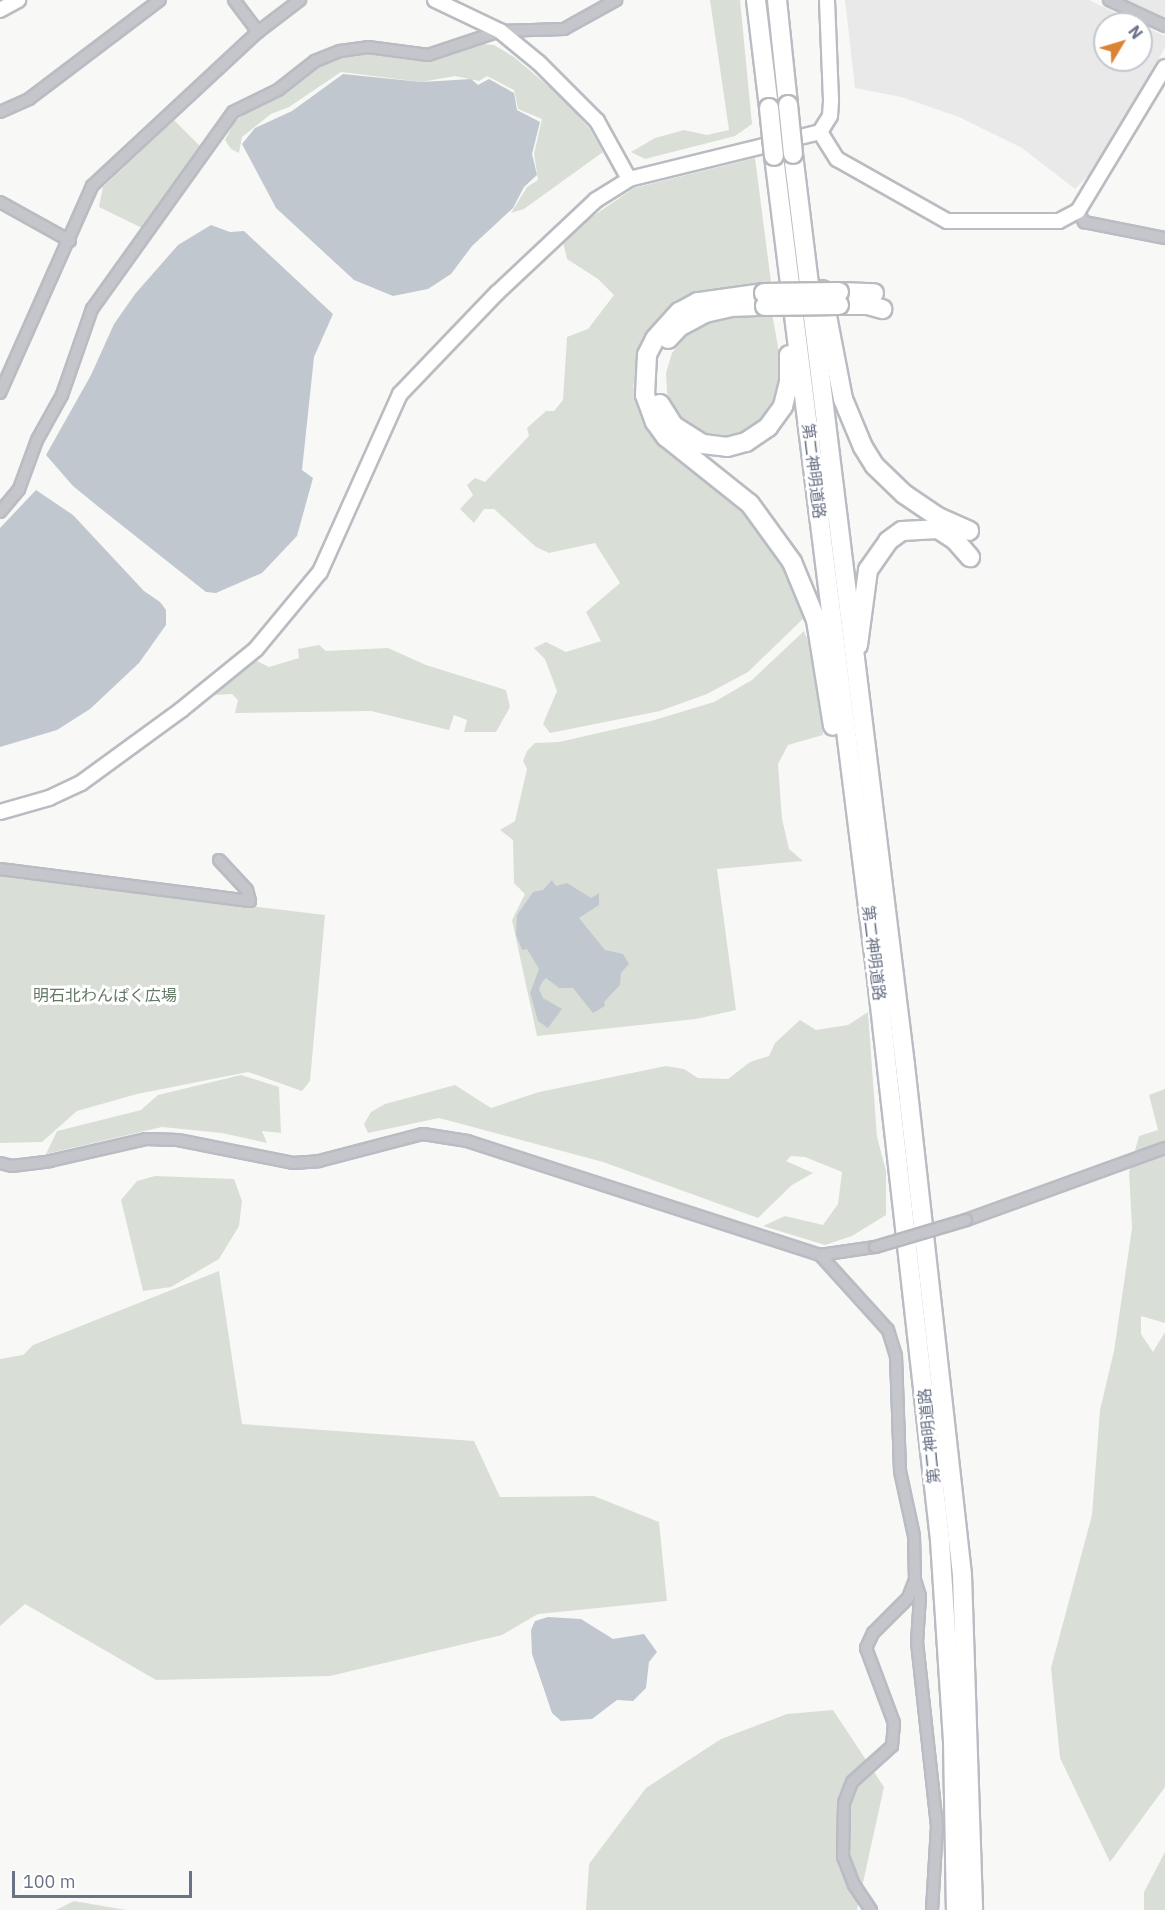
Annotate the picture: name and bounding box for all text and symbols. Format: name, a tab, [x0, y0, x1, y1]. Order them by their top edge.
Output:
north arrow	[1093, 12, 1153, 72]
text: N	[1124, 21, 1147, 43]
street label: 第二神明道路	[799, 422, 829, 520]
street label: 第二神明道路	[859, 904, 889, 1002]
park label: 明石北わんぱく広場	[33, 985, 177, 1005]
street label: 第二神明道路	[914, 1387, 944, 1485]
scale bar	[15, 1859, 195, 1897]
text: 100 m	[23, 1870, 75, 1893]

